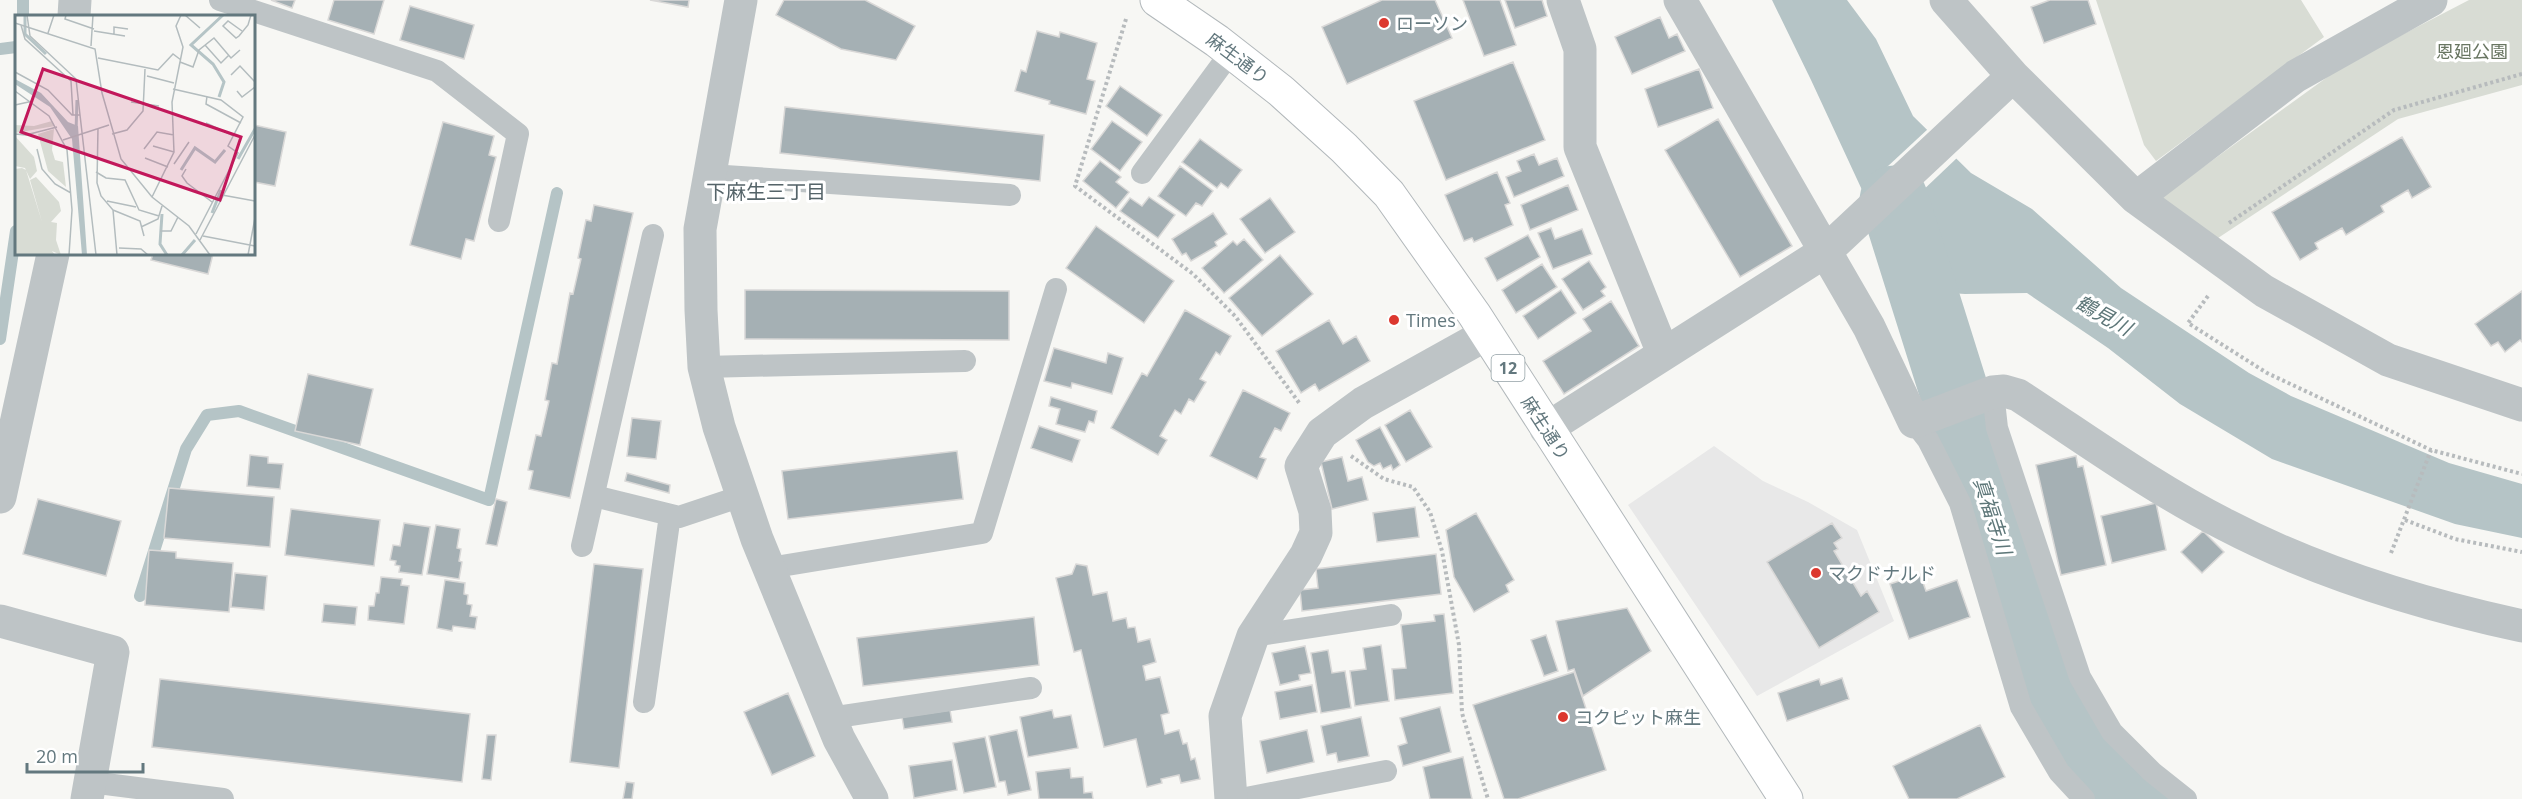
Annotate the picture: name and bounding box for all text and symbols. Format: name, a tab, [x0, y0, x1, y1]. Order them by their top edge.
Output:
place label: ローソン	[1396, 11, 1468, 35]
inset map	[15, 15, 255, 255]
marker: ローソン	[1377, 16, 1391, 30]
street label: 麻生通り	[1202, 27, 1274, 89]
park label: 恩廻公園	[2436, 39, 2508, 63]
district label: 下麻生三丁目	[706, 178, 826, 205]
water label: 鶴見川	[2071, 289, 2139, 342]
place label: Times	[1406, 308, 1456, 332]
marker: Times	[1387, 313, 1401, 327]
road number: 12	[1492, 355, 1524, 381]
street label: 麻生通り	[1516, 391, 1576, 465]
water label: 真福寺川	[1968, 474, 2019, 560]
place label: マクドナルド	[1828, 561, 1936, 585]
marker: マクドナルド	[1809, 566, 1823, 580]
place label: コクピット麻生	[1575, 705, 1701, 729]
marker: コクピット麻生	[1556, 710, 1570, 724]
scale bar	[27, 736, 142, 774]
text: 20 m	[36, 744, 78, 768]

